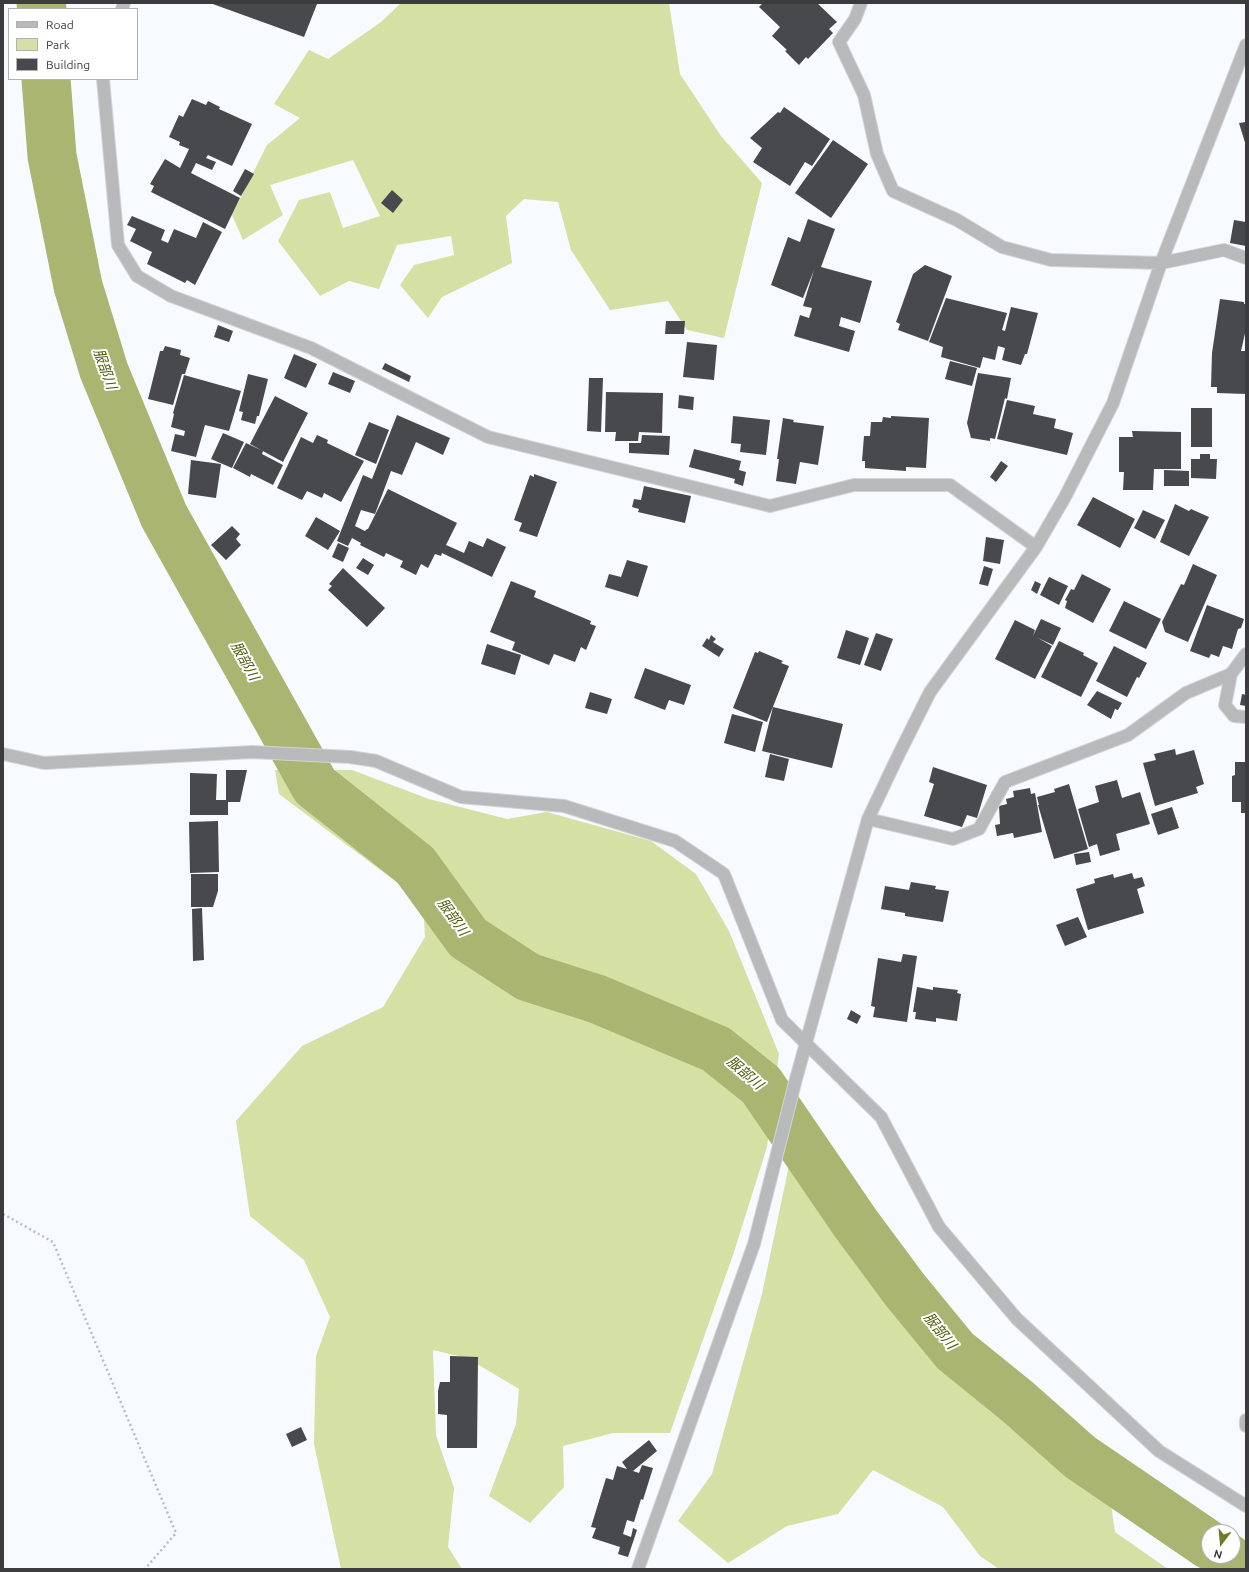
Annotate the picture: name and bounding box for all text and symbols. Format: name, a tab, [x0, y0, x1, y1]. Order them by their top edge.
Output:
legend	[8, 8, 138, 80]
text: Road	[46, 18, 74, 31]
text: Park	[46, 38, 70, 51]
text: Building	[46, 58, 90, 71]
water label: 服部川	[90, 346, 120, 392]
water label: 服部川	[227, 639, 263, 683]
water label: 服部川	[434, 895, 472, 939]
water label: 服部川	[724, 1053, 766, 1093]
water label: 服部川	[920, 1309, 960, 1353]
north arrow	[1201, 1524, 1241, 1564]
text: N	[1212, 1548, 1224, 1561]

